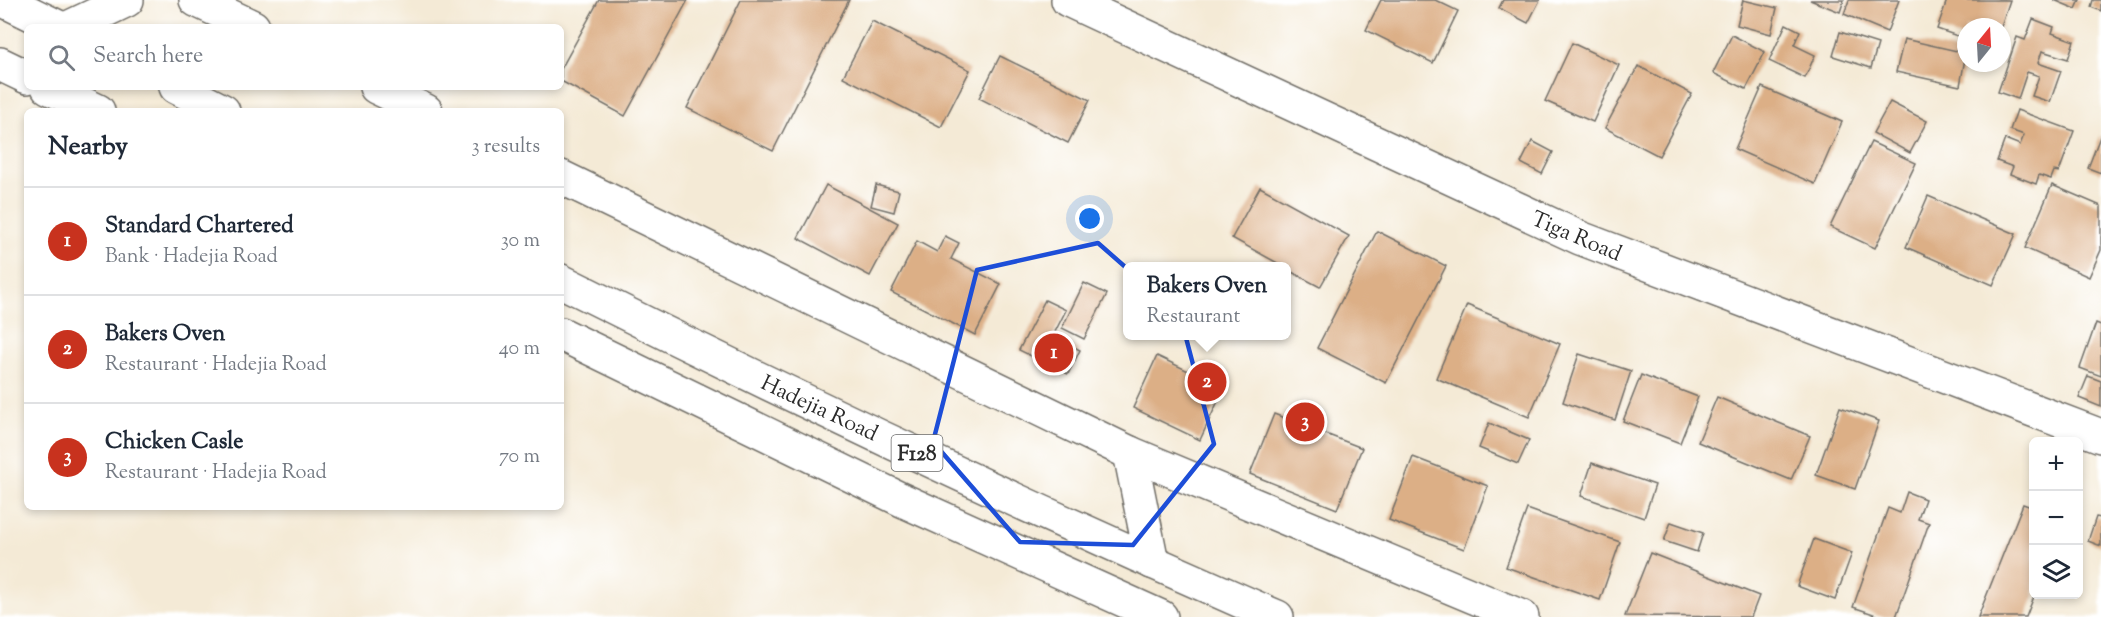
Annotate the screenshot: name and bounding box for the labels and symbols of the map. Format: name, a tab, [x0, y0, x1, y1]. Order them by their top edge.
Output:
north arrow	[1957, 18, 2011, 72]
your location	[1075, 204, 1104, 233]
street label: Tiga Road	[1526, 204, 1626, 271]
pin: 1	[1034, 330, 1074, 376]
pin: 2	[1188, 360, 1226, 404]
street label: Hadejia Road	[755, 369, 883, 451]
pin: 3	[1286, 400, 1324, 444]
road number: F128	[892, 435, 942, 471]

